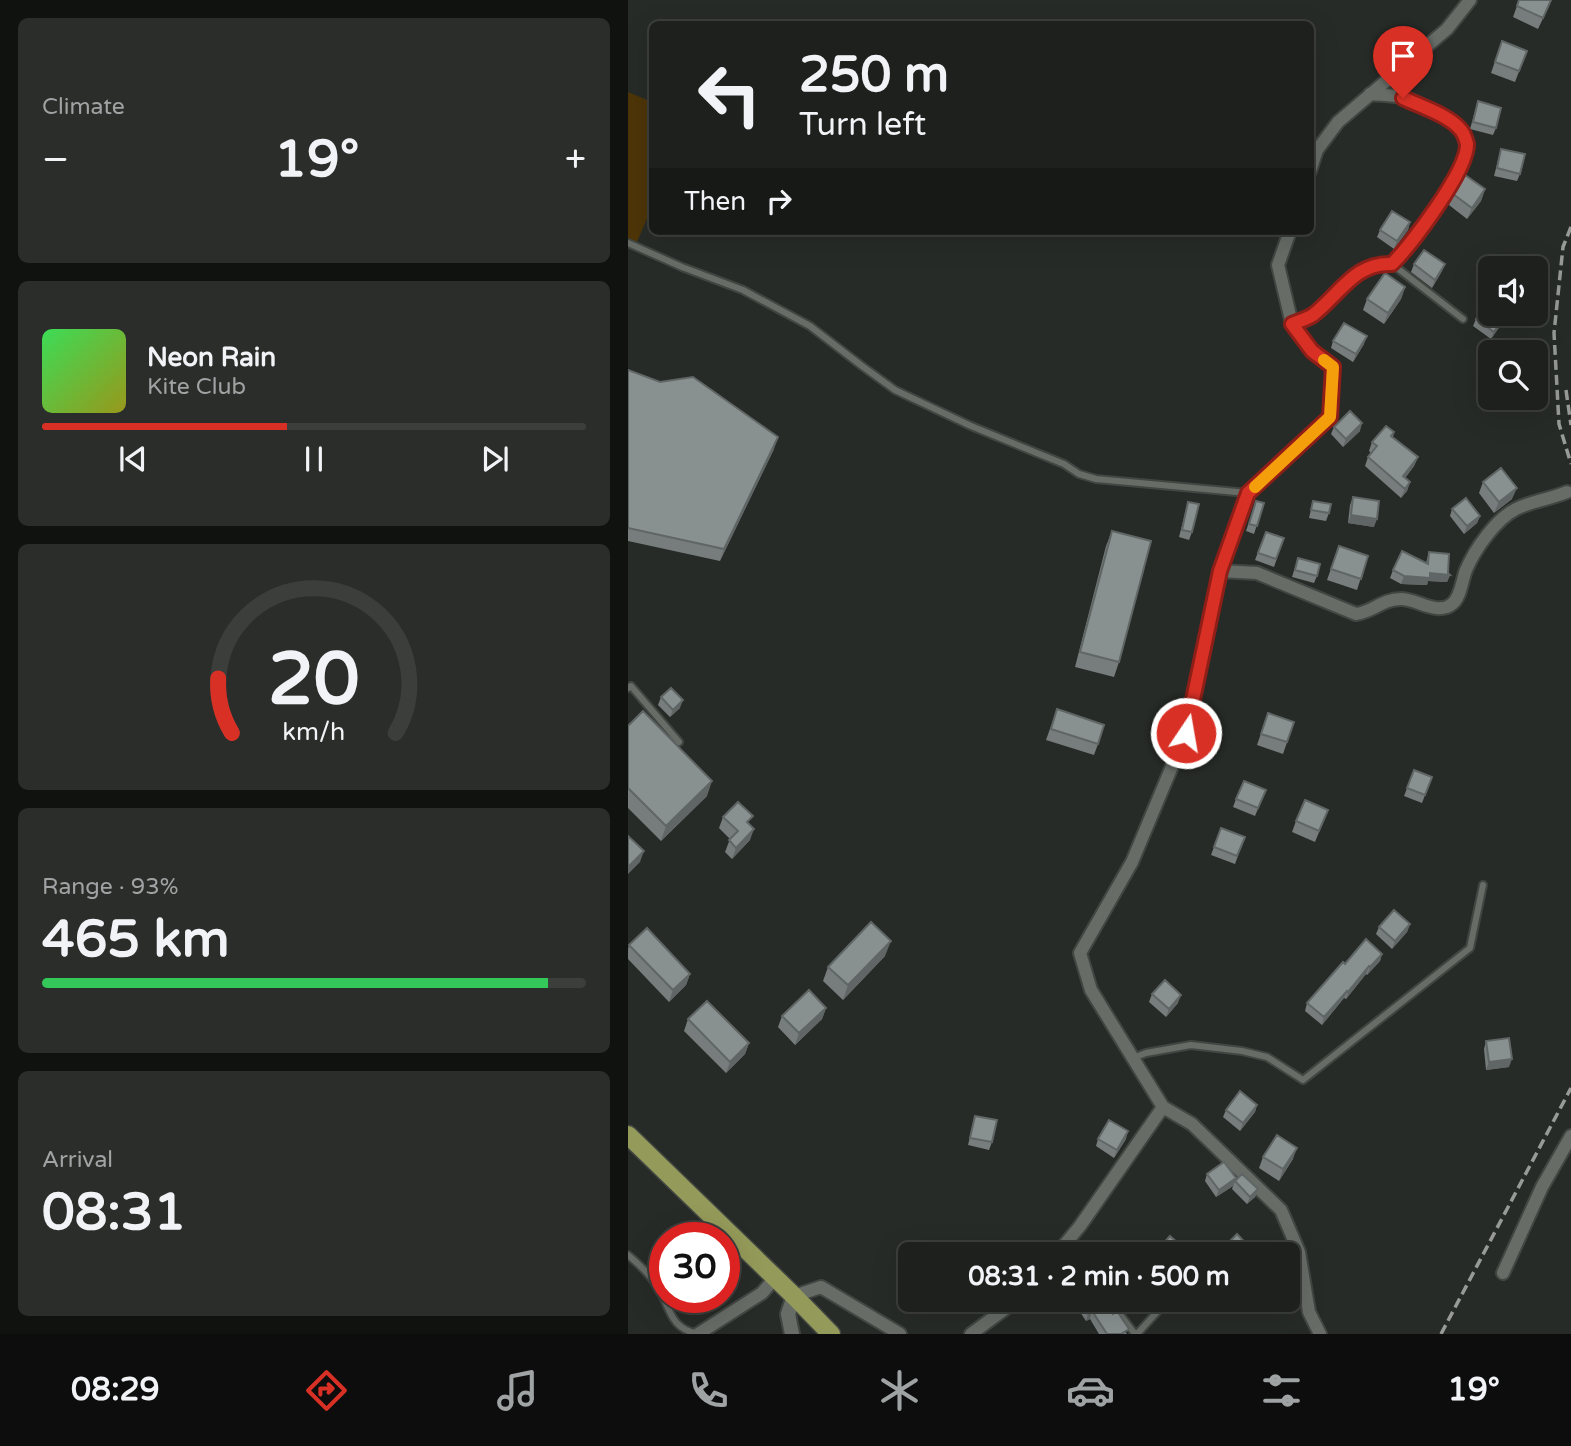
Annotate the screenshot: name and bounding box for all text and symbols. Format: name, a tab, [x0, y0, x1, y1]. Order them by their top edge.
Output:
pin	[1373, 26, 1433, 98]
icon: arrive	[1384, 37, 1422, 75]
text: 250 m	[799, 46, 949, 105]
icon: left	[684, 49, 775, 140]
text: Climate	[42, 93, 125, 121]
text: Turn left	[799, 106, 926, 144]
text: 19°	[274, 128, 359, 191]
text: −	[42, 137, 69, 183]
text: +	[565, 137, 586, 183]
icon: right	[760, 182, 798, 220]
text: Then	[684, 186, 746, 217]
map controls	[1478, 256, 1548, 410]
button: sound	[1478, 256, 1548, 326]
button: search	[1478, 340, 1548, 410]
text: Neon Rain	[147, 342, 276, 373]
text: Kite Club	[147, 373, 246, 401]
icon: previous	[114, 440, 152, 478]
icon: pause	[295, 440, 333, 478]
icon: next	[476, 440, 514, 478]
text: 20	[268, 636, 360, 724]
position arrow	[1149, 696, 1223, 770]
text: km/h	[283, 717, 345, 747]
text: Range · 93%	[42, 873, 178, 901]
text: 465 km	[42, 908, 230, 971]
text: Arrival	[42, 1146, 113, 1174]
text: 08:31	[42, 1181, 186, 1244]
speed limit sign: 30	[649, 1222, 740, 1313]
text: 08:31 · 2 min · 500 m	[968, 1261, 1230, 1292]
icon: directions	[302, 1366, 351, 1415]
icon: music	[493, 1366, 542, 1415]
icon: phone	[684, 1366, 733, 1415]
icon: climate	[875, 1366, 924, 1415]
icon: car	[1066, 1366, 1115, 1415]
icon: filters	[1257, 1366, 1306, 1415]
text: 08:29	[71, 1371, 160, 1409]
text: 19°	[1448, 1371, 1500, 1409]

